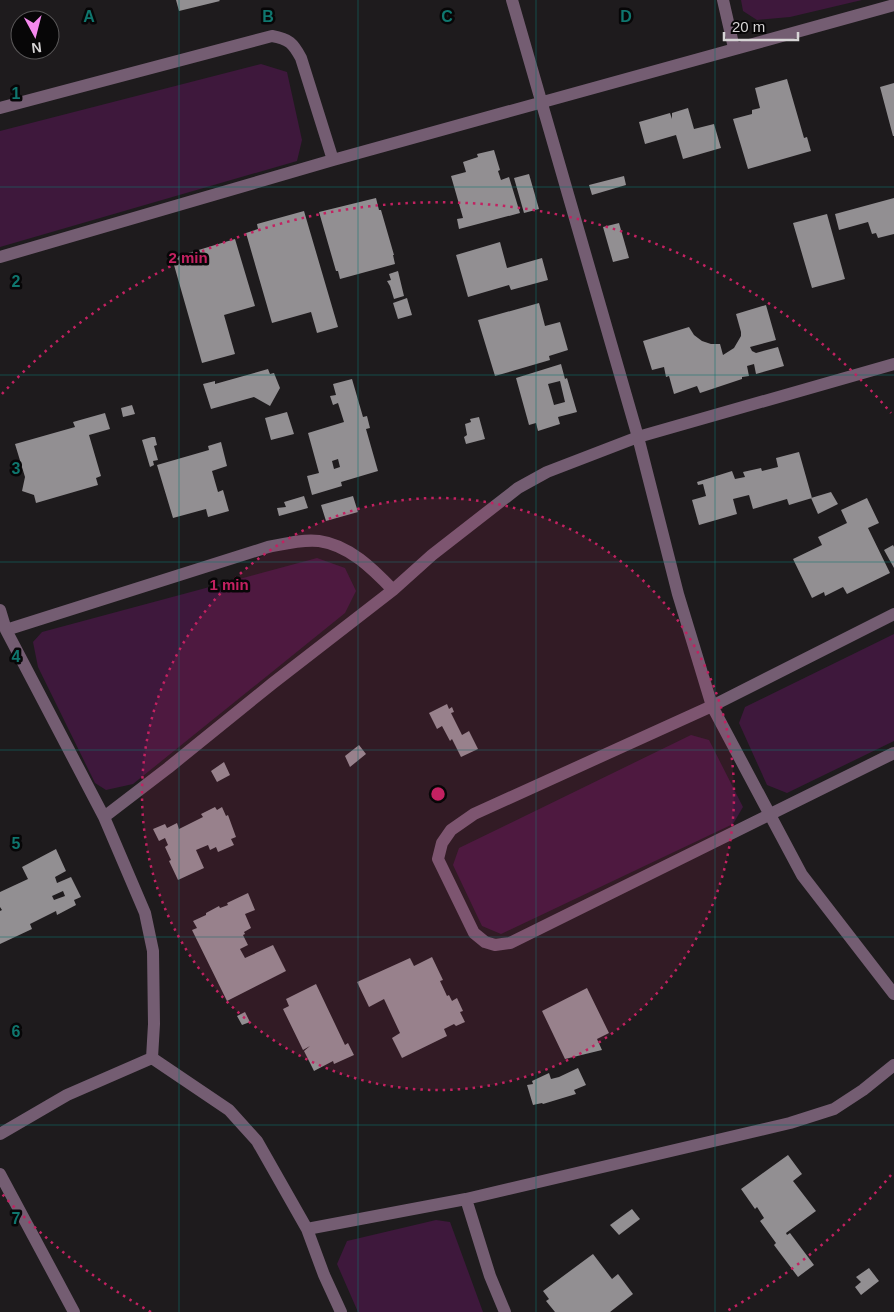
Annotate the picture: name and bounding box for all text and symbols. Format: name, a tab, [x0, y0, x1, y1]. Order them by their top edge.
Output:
text: A	[83, 8, 95, 25]
text: B	[262, 8, 274, 25]
text: C	[441, 8, 453, 25]
text: D	[620, 8, 632, 25]
north arrow	[10, 10, 60, 60]
scale bar	[724, 10, 798, 42]
text: 20 m	[732, 18, 765, 35]
text: N	[31, 39, 43, 56]
text: 1	[12, 85, 21, 102]
text: 2 min	[168, 249, 208, 266]
text: 2	[12, 273, 21, 290]
text: 3	[12, 460, 21, 477]
text: 1 min	[209, 576, 249, 593]
text: 4	[12, 648, 21, 665]
centre of rings	[429, 785, 447, 803]
text: 5	[12, 835, 21, 852]
text: 6	[12, 1023, 21, 1040]
text: 7	[12, 1210, 21, 1227]

